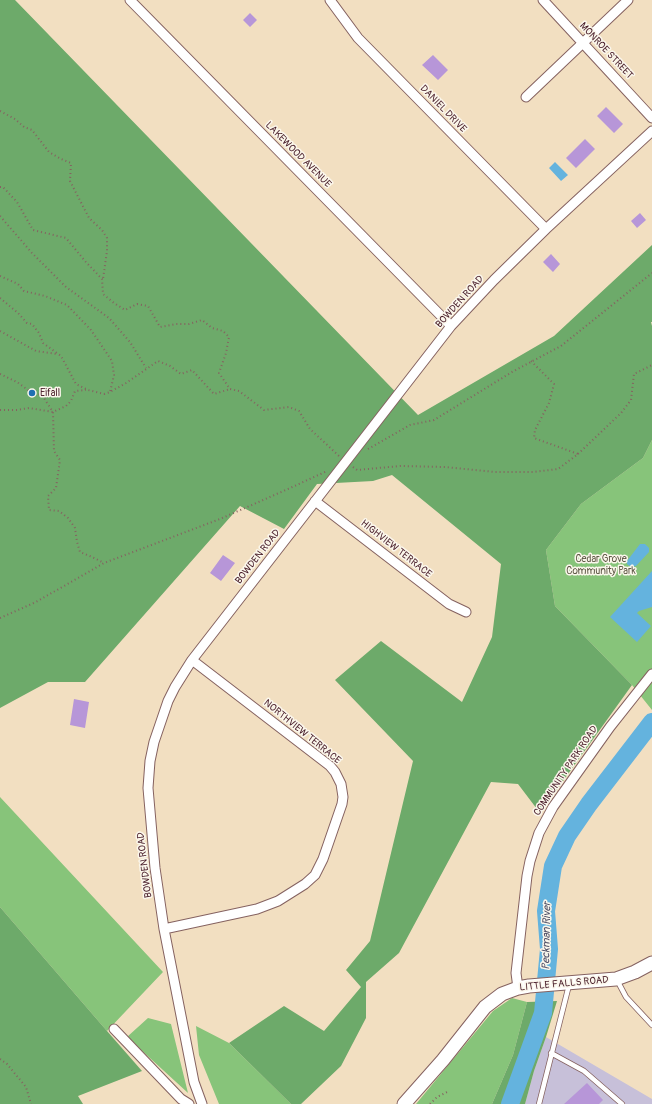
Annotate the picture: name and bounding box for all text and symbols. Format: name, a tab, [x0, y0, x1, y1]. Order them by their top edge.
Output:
street label: MONROE STREET	[577, 20, 635, 82]
street label: DANIEL DRIVE	[417, 83, 469, 135]
street label: LAKEWOOD AVENUE	[263, 120, 333, 190]
street label: BOWDEN ROAD	[433, 273, 487, 331]
place label: Eifall	[40, 387, 60, 399]
marker: Eifall	[27, 388, 37, 398]
street label: HIGHVIEW TERRACE	[358, 518, 434, 580]
street label: BOWDEN ROAD	[233, 527, 283, 587]
park label: Cedar Grove Community Park	[566, 553, 636, 576]
street label: NORTHVIEW TERRACE	[261, 697, 343, 767]
street label: COMMUNITY PARK ROAD	[531, 724, 601, 818]
street label: BOWDEN ROAD	[135, 831, 155, 899]
water label: Peckman River	[540, 902, 554, 970]
street label: LITTLE FALLS ROAD	[519, 974, 609, 994]

